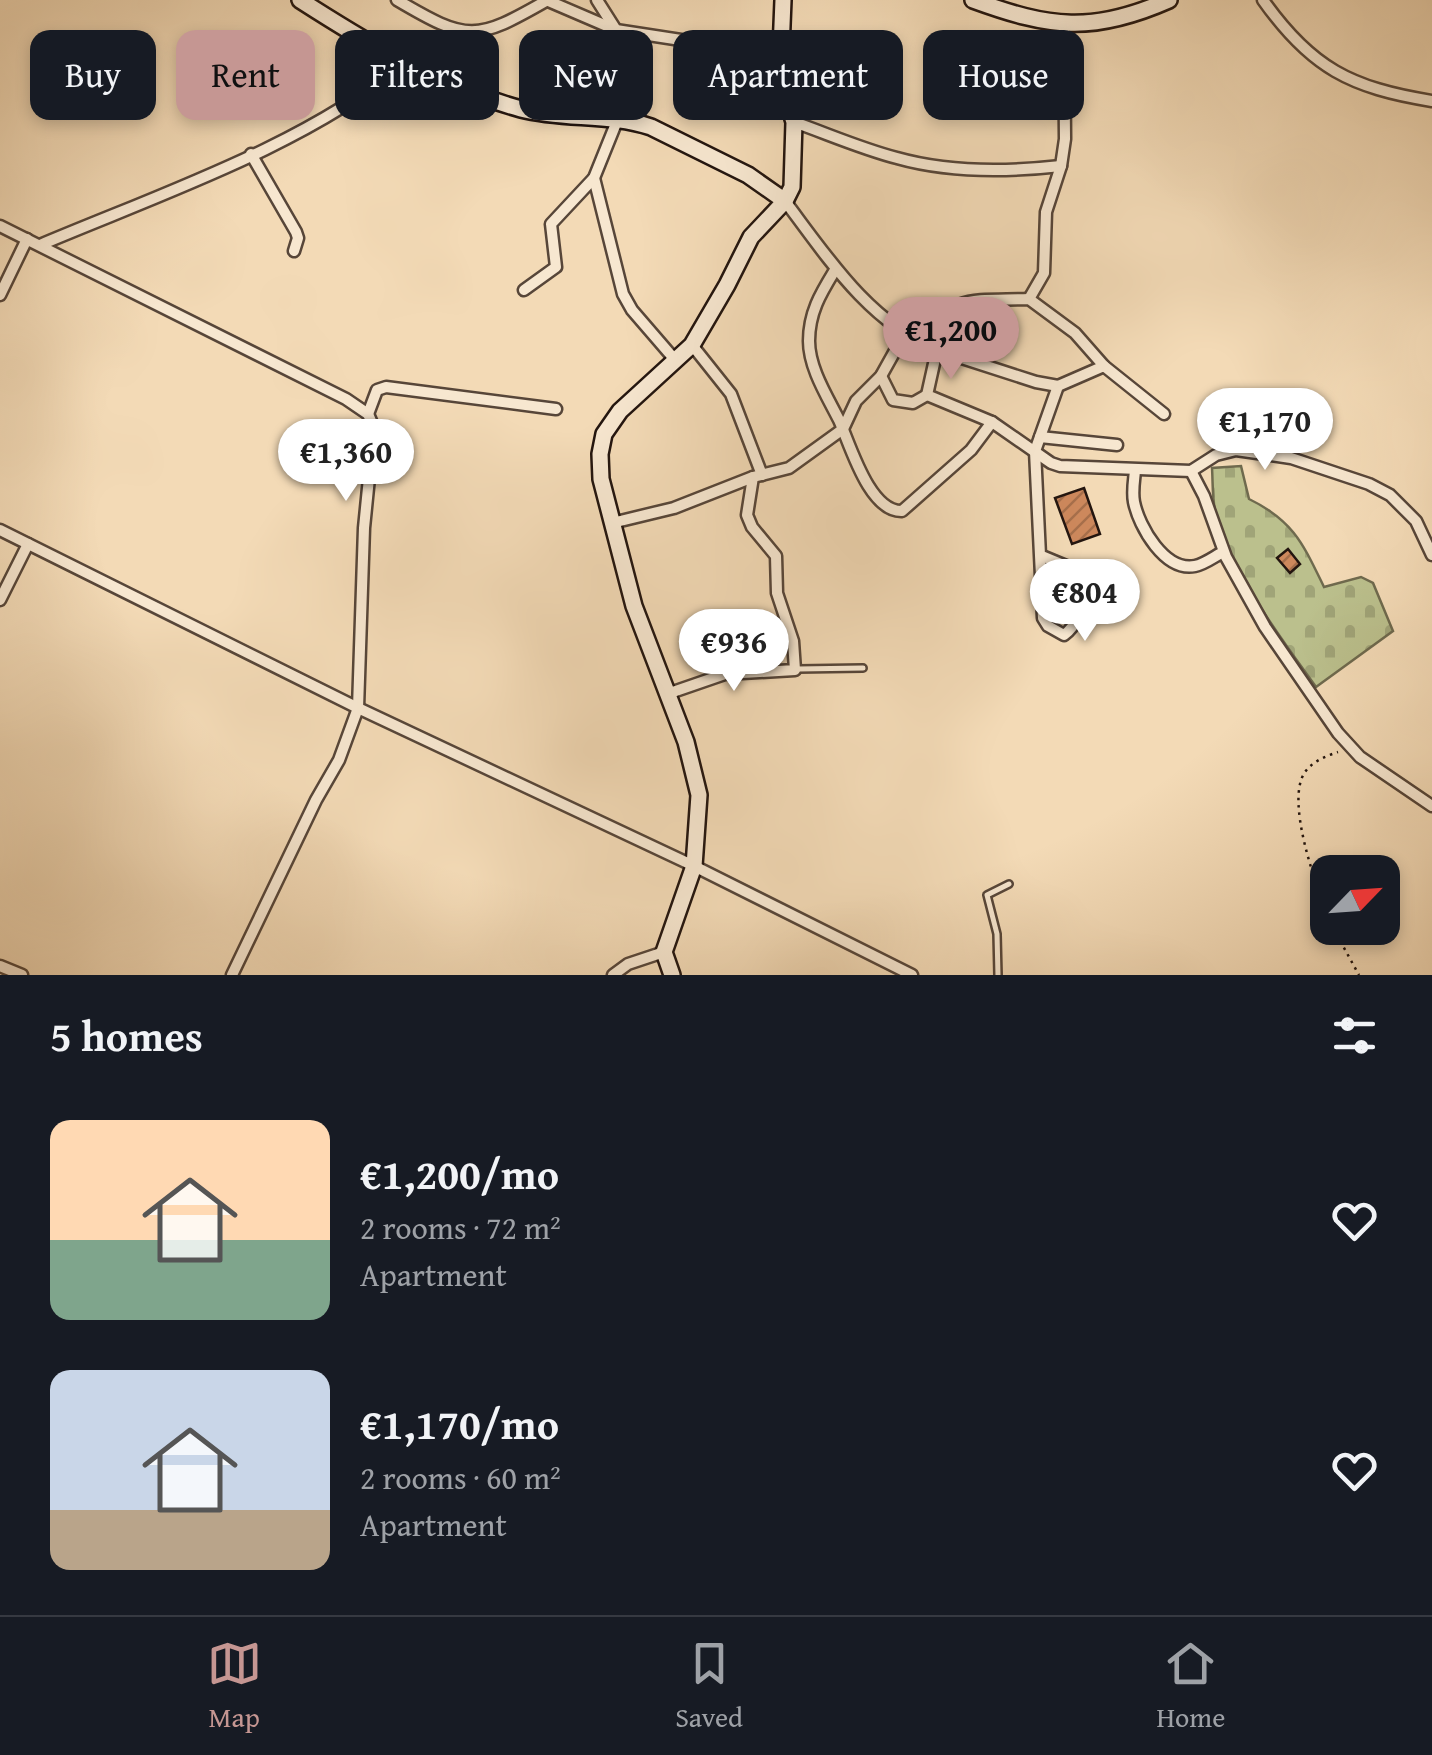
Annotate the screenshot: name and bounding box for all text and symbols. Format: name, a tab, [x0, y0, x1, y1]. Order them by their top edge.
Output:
chip: Buy	[30, 30, 156, 120]
chip: Rent	[176, 30, 315, 120]
chip: Filters	[335, 30, 499, 120]
chip: New	[519, 30, 653, 120]
chip: Apartment	[673, 30, 903, 120]
chip: House	[923, 30, 1084, 120]
pin: €1,200	[870, 297, 1032, 382]
text: €1,200	[905, 306, 997, 353]
pin: €1,170	[1184, 388, 1346, 473]
text: €1,170	[1219, 397, 1311, 444]
pin: €1,360	[265, 419, 427, 504]
text: €1,360	[300, 428, 392, 475]
pin: €804	[1026, 559, 1144, 644]
text: €804	[1052, 568, 1118, 615]
pin: €936	[675, 609, 793, 694]
text: €936	[701, 618, 767, 665]
north arrow	[1310, 855, 1400, 945]
map controls	[1310, 855, 1400, 945]
text: 5 homes	[50, 1005, 203, 1066]
icon: filters	[1327, 1008, 1382, 1063]
text: €1,200/mo	[360, 1143, 559, 1204]
icon: home	[130, 1160, 250, 1280]
icon: heart	[1327, 1193, 1382, 1248]
text: 2 rooms · 72 m²	[360, 1204, 561, 1251]
text: Apartment	[360, 1251, 507, 1298]
text: €1,170/mo	[360, 1393, 559, 1454]
icon: home	[130, 1410, 250, 1530]
icon: heart	[1327, 1443, 1382, 1498]
text: 2 rooms · 60 m²	[360, 1454, 561, 1501]
text: Apartment	[360, 1501, 507, 1548]
tab: Map	[207, 1636, 262, 1737]
tab: Saved	[675, 1636, 743, 1737]
tab: Home	[1156, 1636, 1225, 1737]

